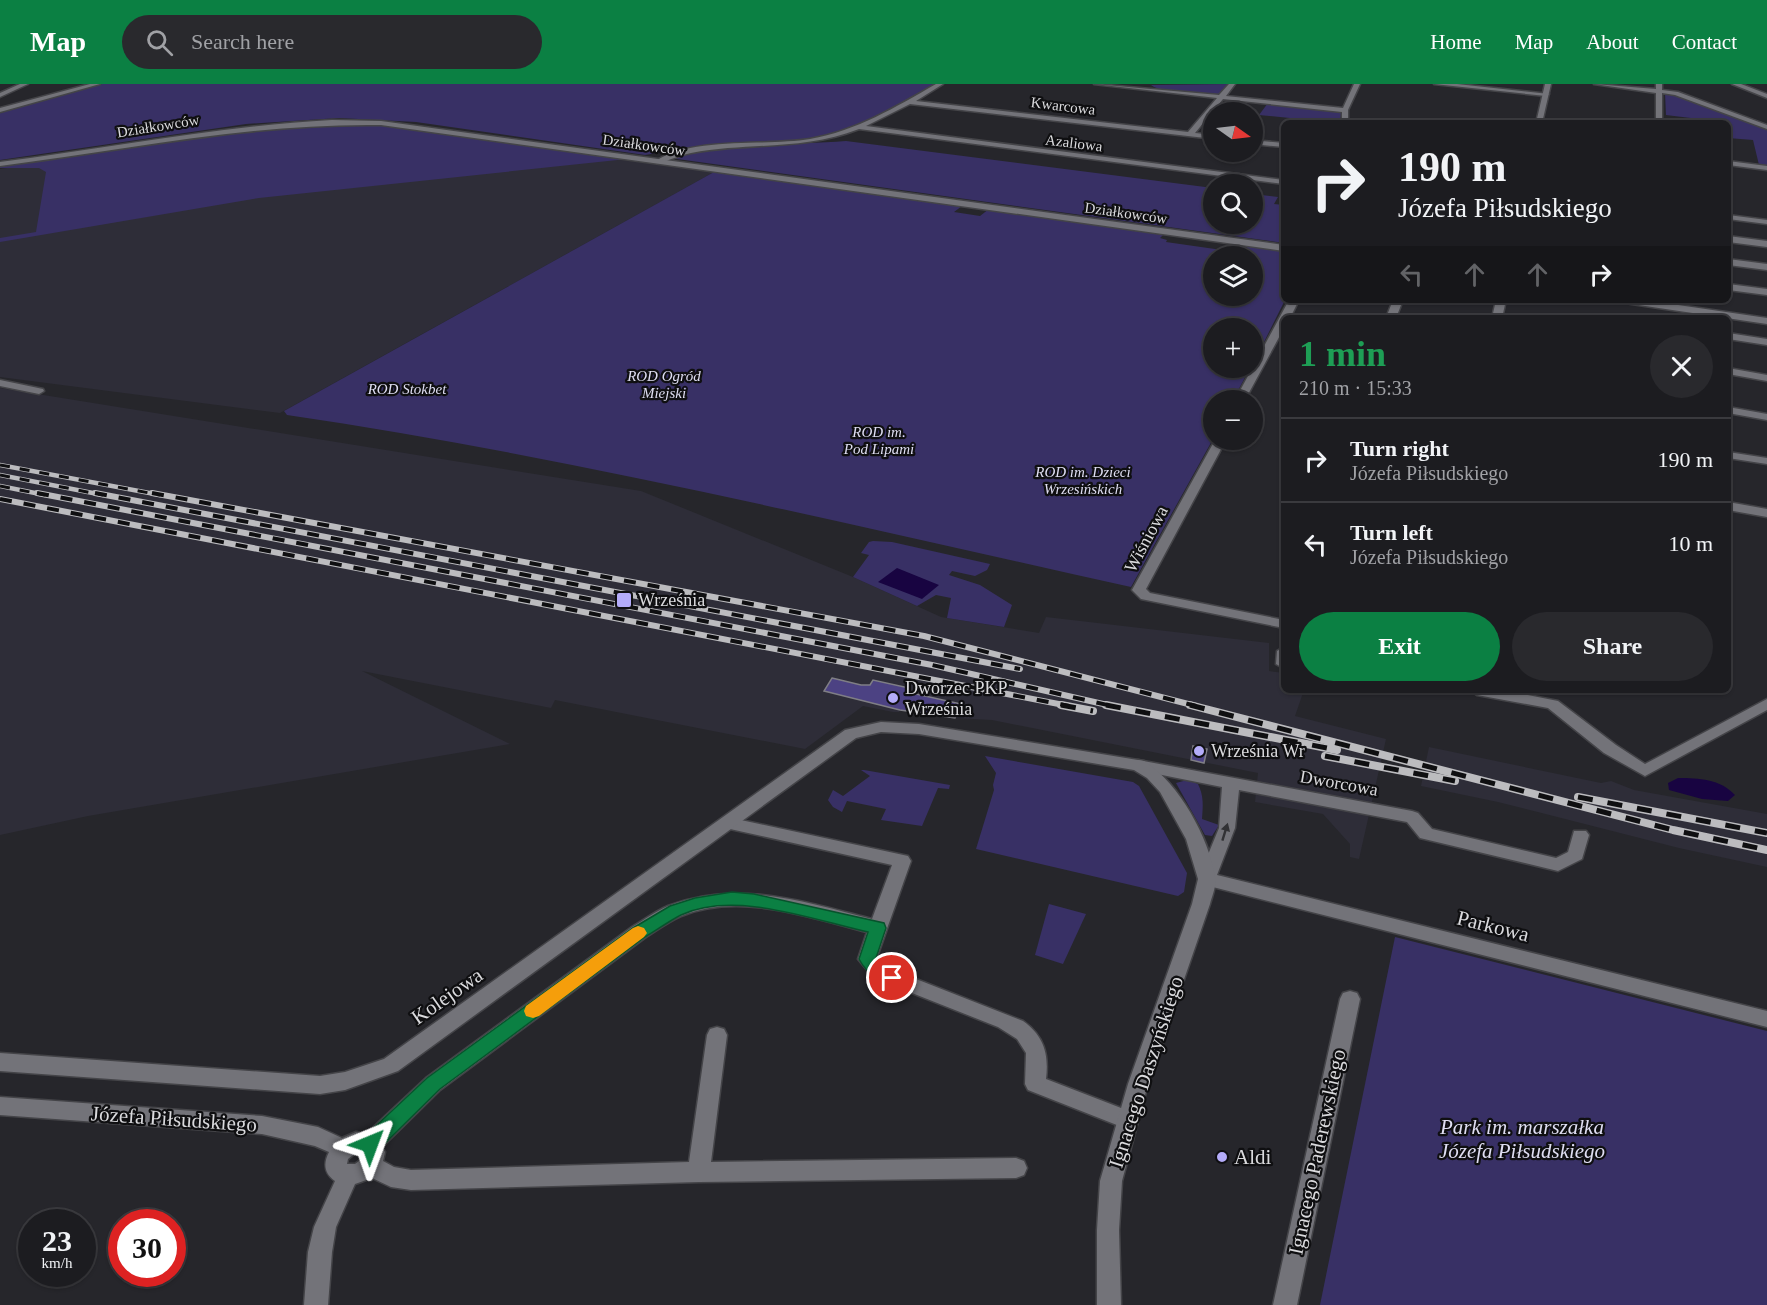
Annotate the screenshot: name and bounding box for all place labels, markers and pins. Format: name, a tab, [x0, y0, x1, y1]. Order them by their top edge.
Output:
place label: Września	[638, 590, 705, 610]
marker: Września	[615, 591, 633, 609]
place label: Dworzec PKP Września	[905, 678, 1007, 719]
marker: Dworzec PKP Września	[886, 691, 900, 705]
place label: Września Wr	[1211, 741, 1305, 761]
marker: Września Wr	[1192, 744, 1206, 758]
pin	[866, 952, 917, 1003]
place label: Aldi	[1234, 1145, 1272, 1169]
marker: Aldi	[1215, 1150, 1229, 1164]

